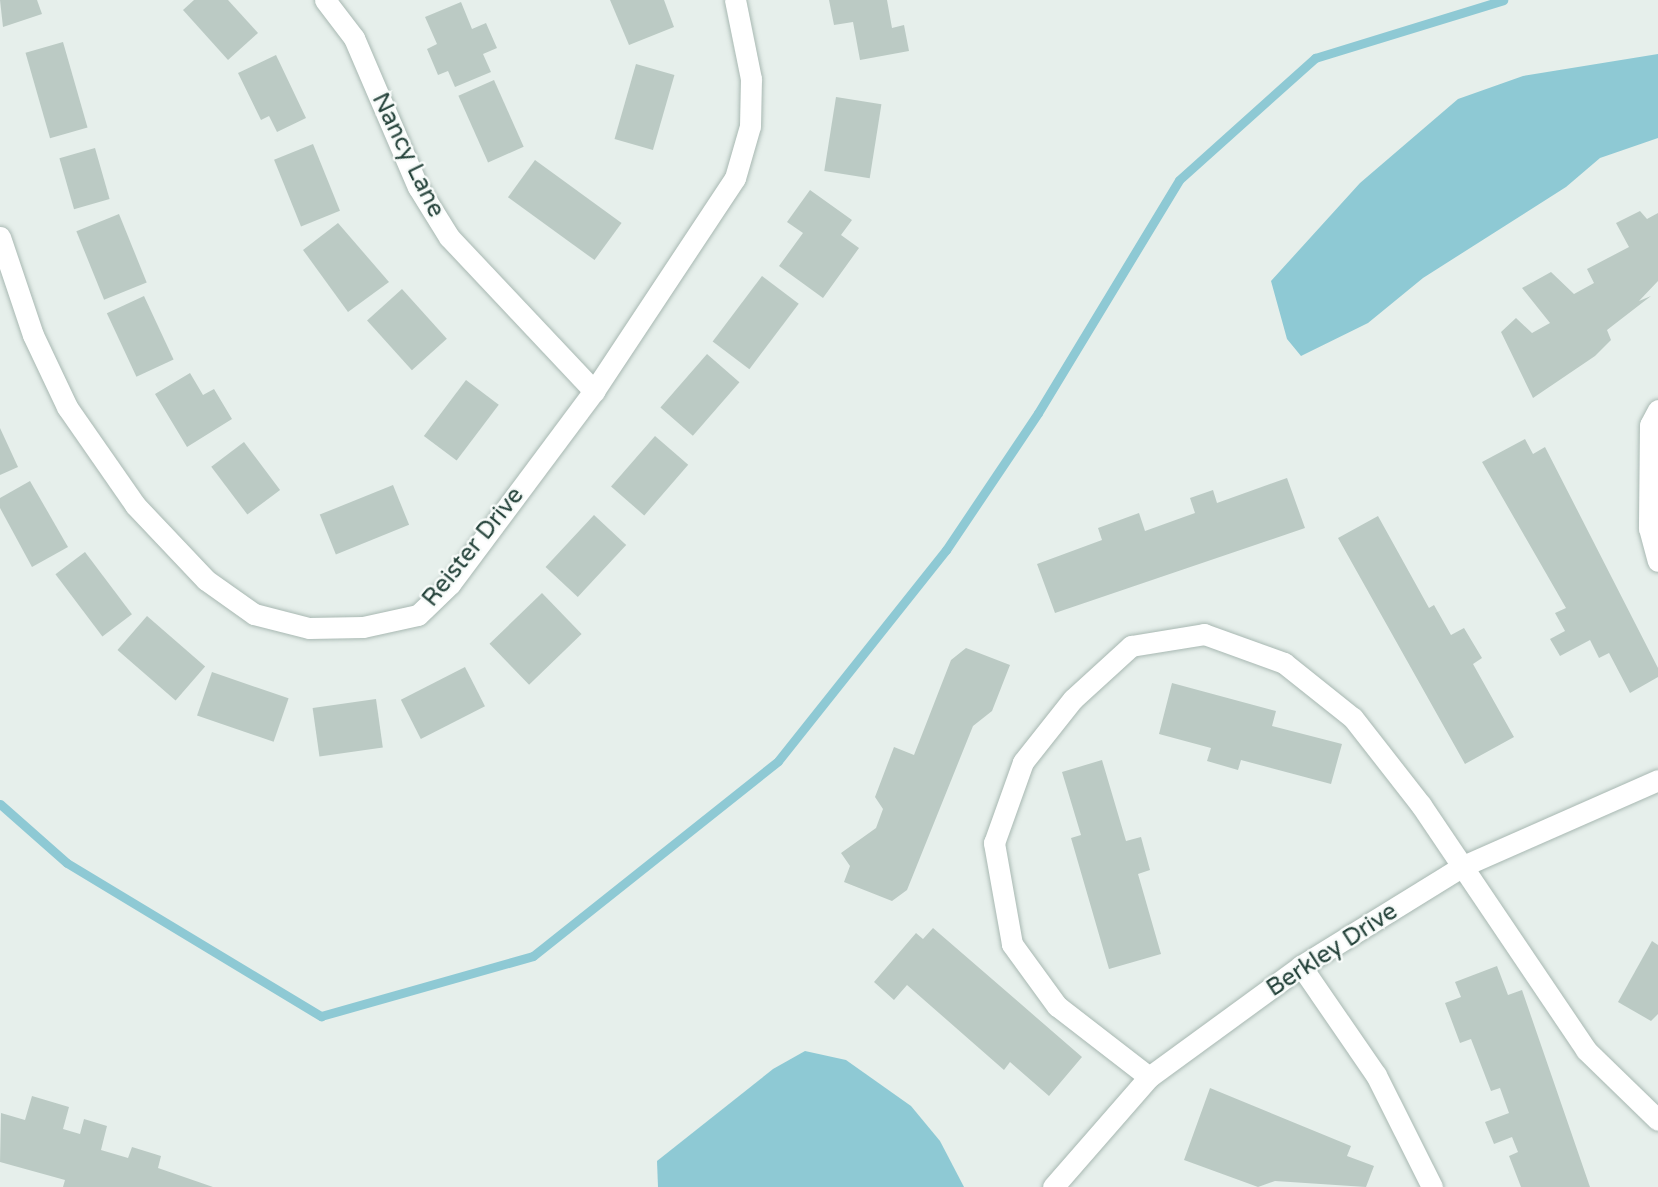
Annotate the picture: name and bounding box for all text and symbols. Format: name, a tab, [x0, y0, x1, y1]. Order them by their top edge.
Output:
street label: Nancy Lane	[366, 88, 450, 222]
street label: Reister Drive	[416, 482, 530, 612]
street label: Berkley Drive	[1261, 897, 1403, 1003]

